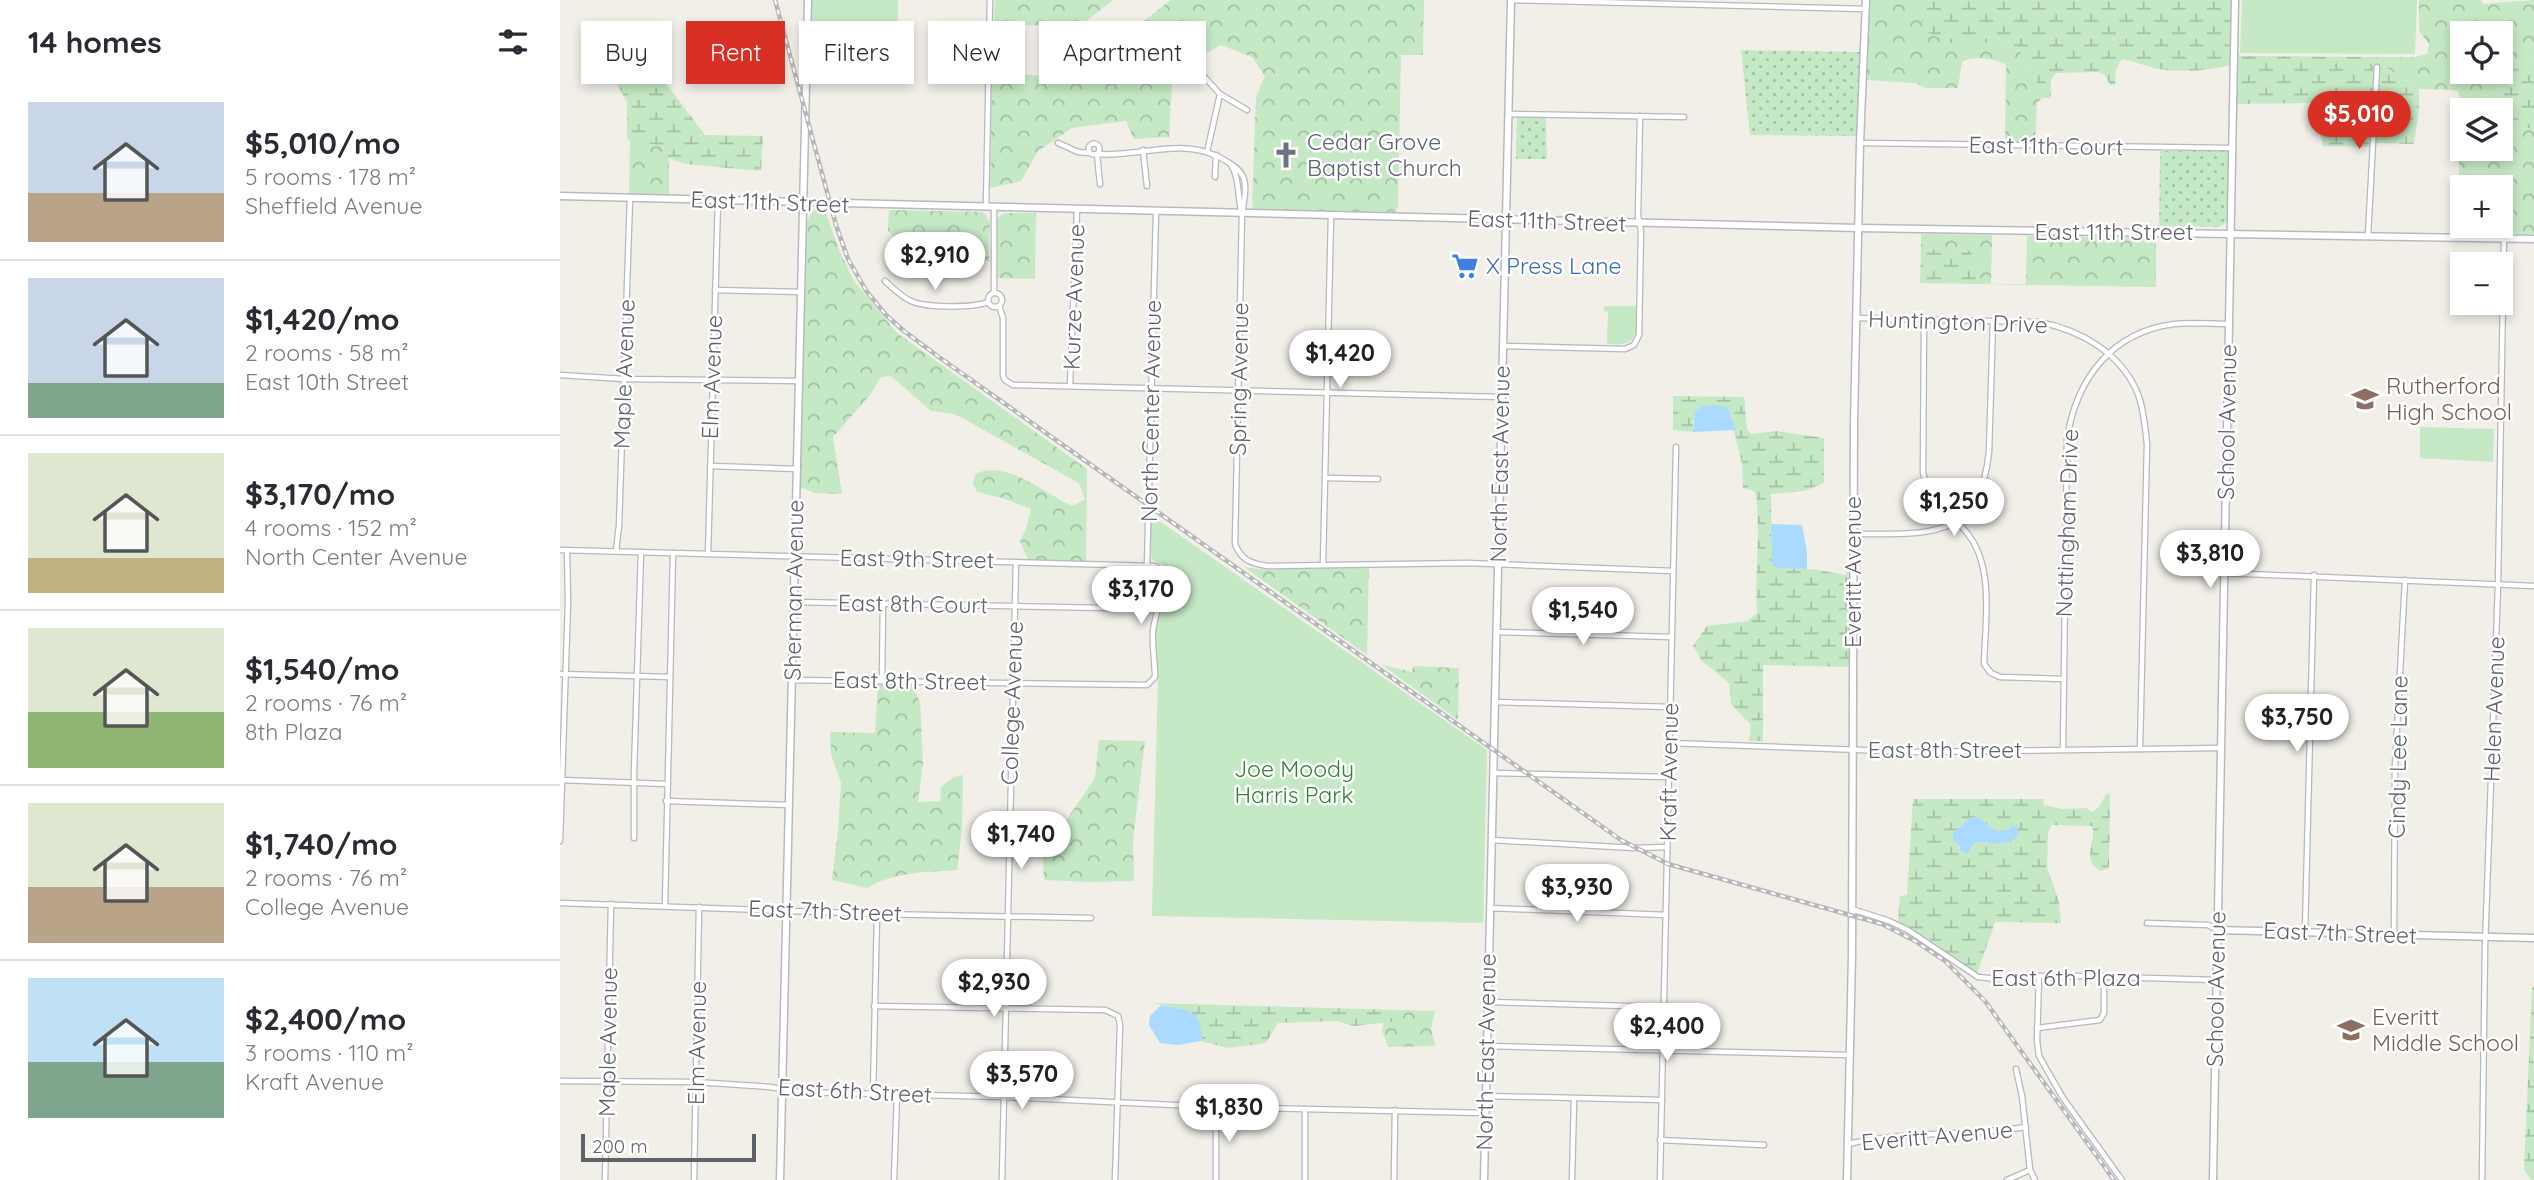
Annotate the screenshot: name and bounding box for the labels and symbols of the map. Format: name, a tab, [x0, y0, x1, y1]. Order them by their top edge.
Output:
pin: $5,010	[2302, 92, 2416, 151]
place label: Cedar Grove Baptist Church	[1307, 127, 1462, 182]
street label: East 11th Court	[1968, 130, 2124, 161]
church icon: Cedar Grove Baptist Church	[1271, 140, 1301, 170]
street label: East 11th Street	[690, 184, 850, 219]
street label: East 11th Street	[1467, 203, 1627, 238]
street label: East 11th Street	[2035, 217, 2194, 246]
street label: Kurze Avenue	[1056, 224, 1091, 370]
pin: $2,910	[878, 232, 992, 292]
supermarket icon: X Press Lane	[1450, 251, 1480, 281]
place label: X Press Lane	[1486, 251, 1622, 280]
street label: Maple Avenue	[606, 299, 641, 449]
street label: North Center Avenue	[1134, 300, 1167, 522]
street label: Spring Avenue	[1223, 302, 1254, 456]
street label: Huntington Drive	[1868, 304, 2048, 339]
street label: Elm Avenue	[695, 314, 728, 440]
pin: $1,420	[1283, 330, 1397, 390]
street label: School Avenue	[2211, 344, 2242, 500]
street label: North East Avenue	[1483, 365, 1516, 563]
place label: Rutherford High School	[2386, 371, 2512, 426]
school or university icon: Rutherford High School	[2350, 384, 2380, 414]
street label: Nottingham Drive	[2049, 428, 2084, 618]
pin: $1,250	[1897, 478, 2011, 538]
street label: Everitt Avenue	[1838, 496, 1867, 648]
street label: Sherman Avenue	[777, 499, 810, 681]
pin: $3,810	[2153, 530, 2267, 590]
street label: East 9th Street	[839, 543, 995, 574]
pin: $3,170	[1084, 566, 1198, 626]
street label: East 8th Court	[838, 588, 988, 619]
pin: $1,540	[1526, 588, 1640, 647]
street label: College Avenue	[994, 621, 1029, 785]
street label: Helen Avenue	[2476, 636, 2511, 782]
street label: East 8th Street	[833, 665, 988, 696]
street label: Cindy Lee Lane	[2382, 675, 2413, 839]
pin: $3,750	[2240, 694, 2354, 754]
street label: Kraft Avenue	[1653, 702, 1684, 842]
street label: East 8th Street	[1868, 735, 2022, 764]
park label: Joe Moody Harris Park	[1234, 754, 1354, 809]
pin: $1,740	[964, 812, 1078, 871]
pin: $3,930	[1520, 864, 1634, 924]
street label: East 7th Street	[748, 893, 903, 928]
street label: School Avenue	[2200, 911, 2231, 1067]
street label: East 7th Street	[2263, 915, 2418, 950]
street label: North East Avenue	[1469, 953, 1502, 1151]
pin: $2,930	[937, 960, 1051, 1019]
street label: East 6th Plaza	[1991, 963, 2141, 992]
street label: Maple Avenue	[592, 967, 623, 1117]
street label: Elm Avenue	[681, 981, 712, 1105]
place label: Everitt Middle School	[2372, 1002, 2519, 1057]
pin: $2,400	[1610, 1004, 1724, 1063]
school or university icon: Everitt Middle School	[2336, 1015, 2366, 1045]
pin: $3,570	[965, 1052, 1079, 1111]
street label: East 6th Street	[777, 1072, 933, 1109]
pin: $1,830	[1172, 1084, 1286, 1144]
street label: Everitt Avenue	[1860, 1114, 2014, 1157]
scale bar	[581, 1131, 756, 1163]

